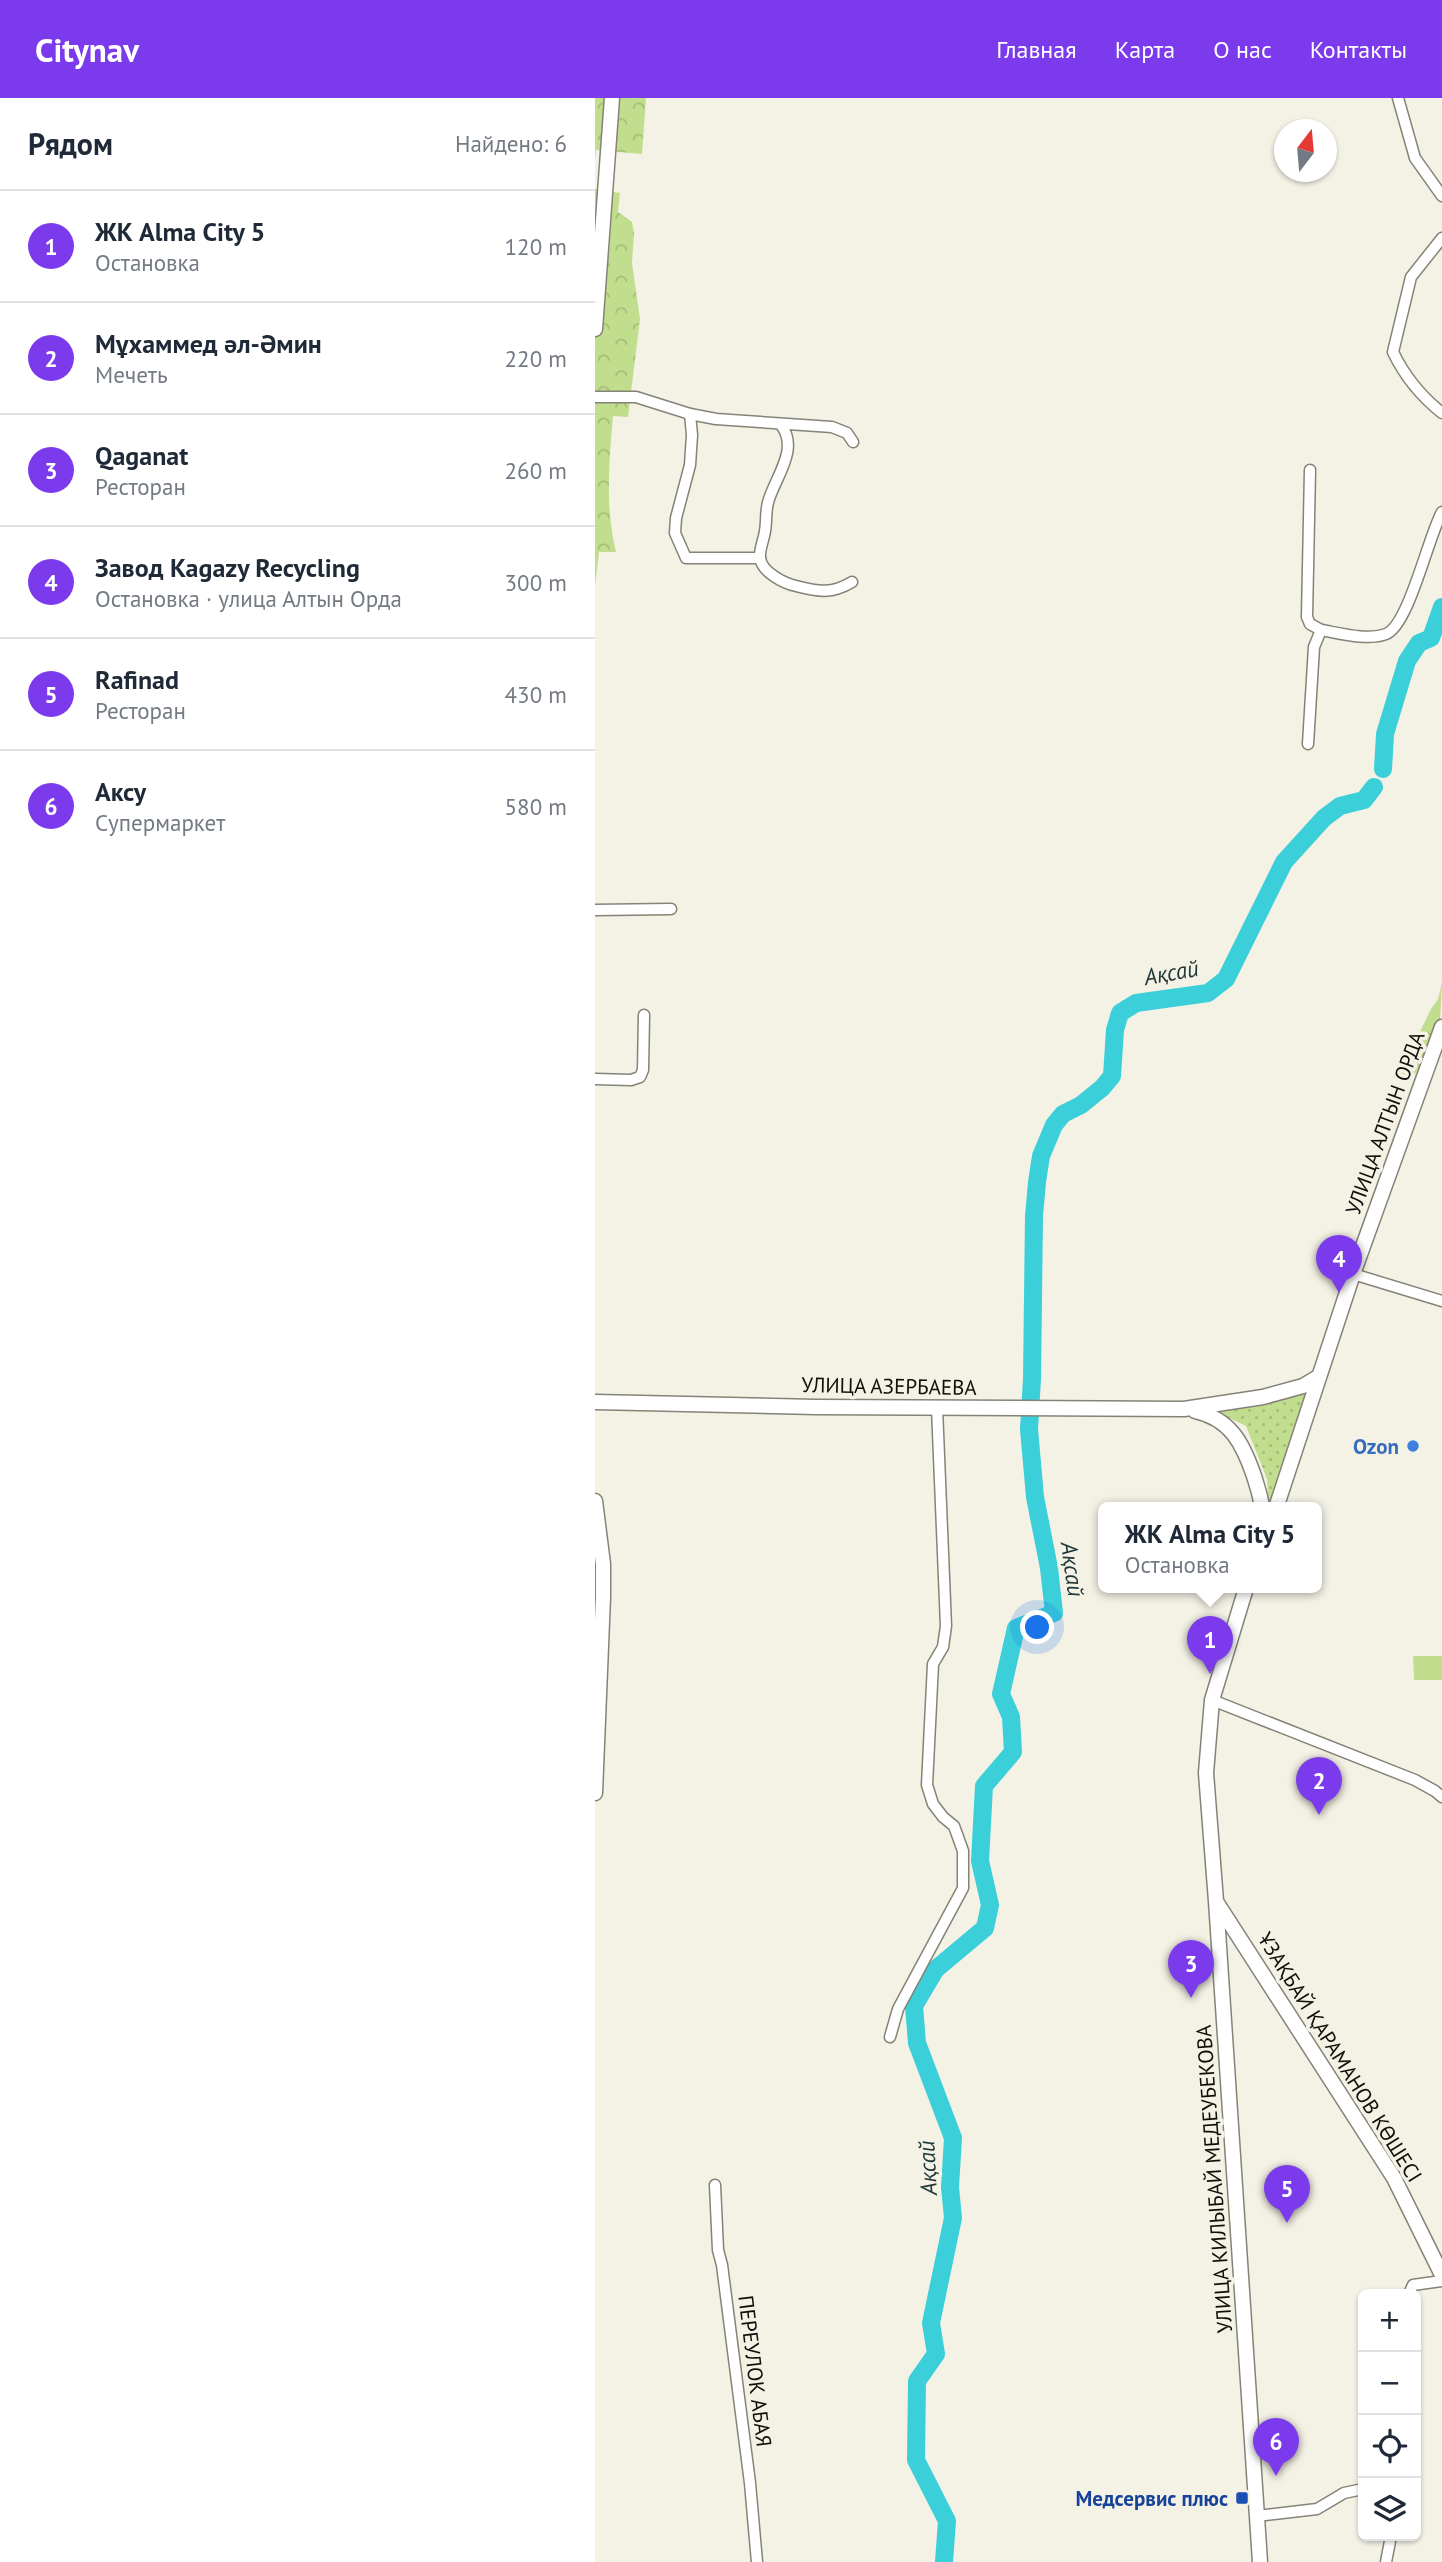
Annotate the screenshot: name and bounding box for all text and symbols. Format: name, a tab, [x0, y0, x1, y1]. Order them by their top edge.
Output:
text: Citynav	[35, 28, 139, 71]
text: Главная	[996, 34, 1077, 65]
text: Карта	[1115, 34, 1175, 65]
text: О нас	[1213, 34, 1272, 65]
text: Контакты	[1310, 34, 1407, 65]
north arrow	[1274, 119, 1337, 182]
text: Рядом	[28, 124, 113, 163]
text: Найдено: 6	[455, 129, 567, 158]
text: ЖК Alma City 5	[95, 215, 265, 248]
text: 1	[44, 232, 58, 261]
text: 120 m	[505, 232, 567, 261]
text: Остановка	[95, 248, 200, 277]
text: Мұхаммед әл-Әмин	[95, 327, 322, 360]
text: 2	[44, 344, 58, 373]
text: 220 m	[505, 344, 567, 373]
text: Мечеть	[95, 360, 168, 389]
text: Qaganat	[95, 439, 188, 472]
text: 3	[44, 456, 58, 485]
text: 260 m	[505, 456, 567, 485]
text: Ресторан	[95, 472, 186, 501]
text: Завод Kagazy Recycling	[95, 551, 360, 584]
text: 4	[44, 568, 58, 597]
text: 300 m	[505, 568, 567, 597]
text: Остановка · улица Алтын Орда	[95, 584, 402, 613]
text: Rafinad	[95, 663, 179, 696]
text: 5	[44, 680, 58, 709]
text: 430 m	[505, 680, 567, 709]
text: Ресторан	[95, 696, 186, 725]
text: Аксу	[95, 775, 146, 808]
text: 6	[44, 792, 58, 821]
text: 580 m	[505, 792, 567, 821]
text: Супермаркет	[95, 808, 225, 837]
water label: Ақсай	[1140, 953, 1201, 991]
street label: УЛИЦА АЛТЫН ОРДА	[1339, 1027, 1431, 1218]
pin: 4	[1316, 1235, 1362, 1293]
street label: УЛИЦА АЗЕРБАЕВА	[801, 1371, 978, 1401]
place label: Ozon	[1353, 1433, 1399, 1460]
marker: Ozon	[1405, 1438, 1421, 1454]
popup	[1098, 1502, 1322, 1593]
text: ЖК Alma City 5	[1125, 1517, 1295, 1550]
water label: Ақсай	[1055, 1539, 1091, 1598]
text: Остановка	[1125, 1550, 1230, 1579]
your location	[1020, 1610, 1054, 1644]
pin: 1	[1187, 1616, 1233, 1674]
pin: 2	[1296, 1757, 1342, 1815]
street label: ҰЗАҚБАЙ ҚАРАМАНОВ КӨШЕСІ	[1252, 1927, 1428, 2187]
pin: 3	[1168, 1940, 1214, 1998]
street label: УЛИЦА КИЛЫБАЙ МЕДЕУБЕКОВА	[1190, 2023, 1238, 2334]
water label: Ақсай	[911, 2140, 943, 2197]
pin: 5	[1264, 2165, 1310, 2223]
map controls	[1358, 2289, 1421, 2541]
button: +	[1358, 2289, 1421, 2352]
street label: ПЕРЕУЛОК АБАЯ	[732, 2294, 778, 2448]
button: −	[1358, 2352, 1421, 2415]
button: locate	[1358, 2415, 1421, 2478]
pin: 6	[1253, 2418, 1299, 2476]
button: layers	[1358, 2478, 1421, 2541]
place label: Медсервис плюс	[1075, 2485, 1228, 2512]
marker: Медсервис плюс	[1234, 2490, 1250, 2506]

